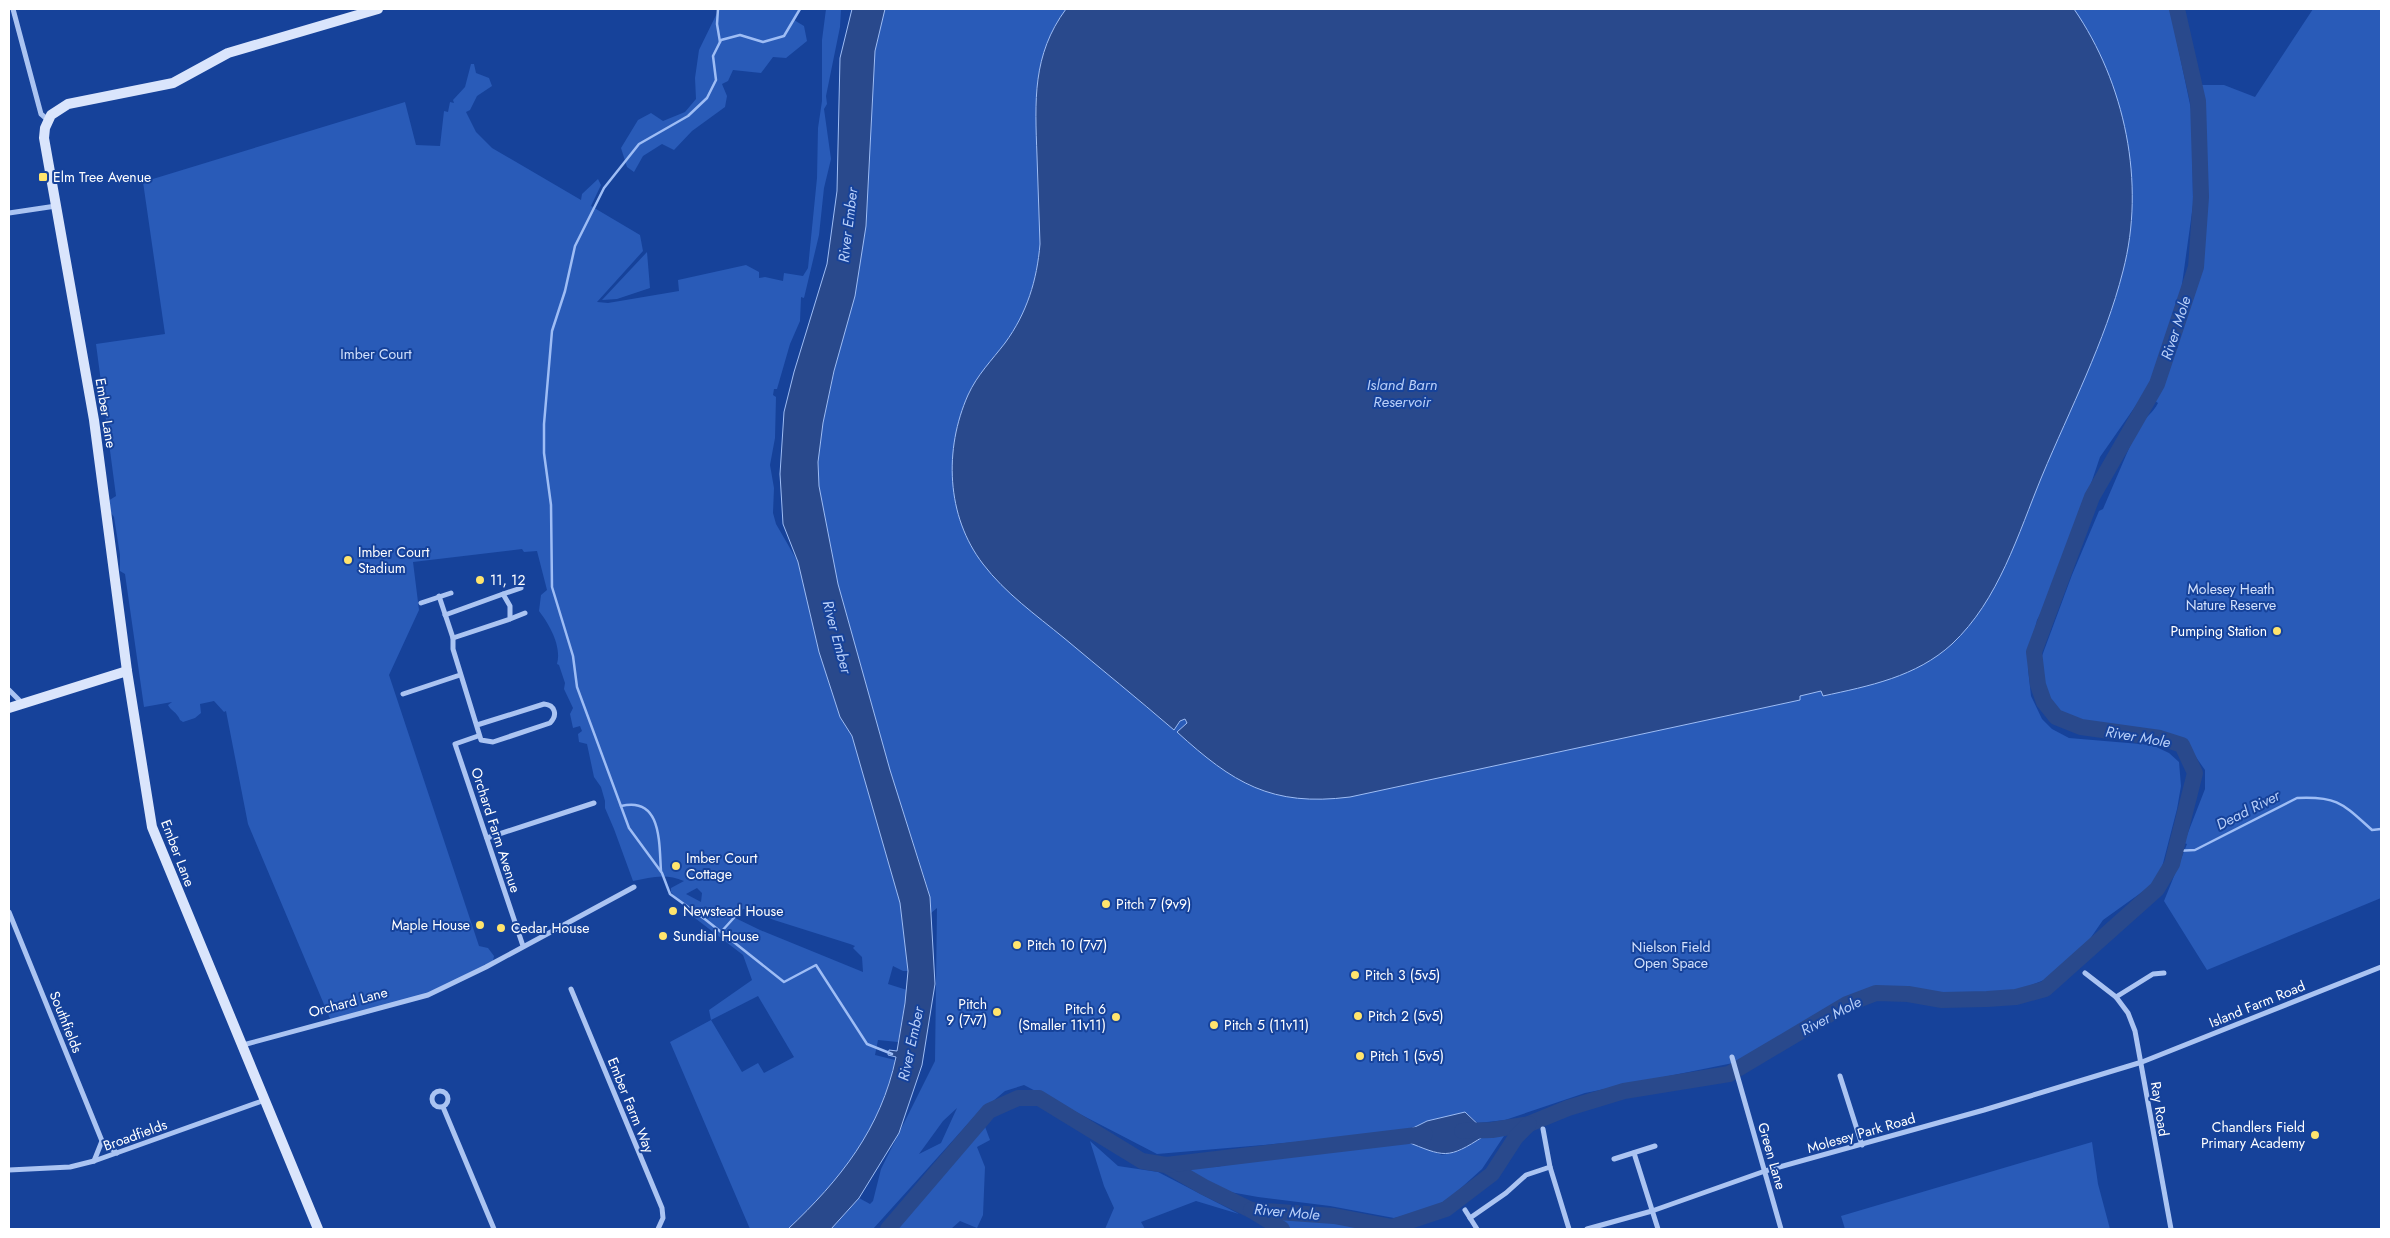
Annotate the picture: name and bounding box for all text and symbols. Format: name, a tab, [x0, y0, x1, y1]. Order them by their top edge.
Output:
place label: Elm Tree Avenue	[53, 167, 151, 187]
marker: Elm Tree Avenue	[37, 171, 49, 183]
water label: River Ember	[832, 185, 864, 264]
water label: River Mole	[2155, 293, 2197, 363]
park label: Imber Court	[340, 344, 412, 364]
water label: Island Barn Reservoir	[1367, 374, 1437, 413]
street label: Ember Lane	[91, 377, 121, 449]
place label: Imber Court Stadium	[358, 542, 430, 578]
marker: Imber Court Stadium	[342, 554, 354, 566]
place label: 11, 12	[490, 570, 525, 590]
marker: 11, 12	[474, 574, 486, 586]
park label: Molesey Heath Nature Reserve	[2186, 579, 2276, 615]
water label: River Ember	[817, 598, 858, 677]
place label: Pumping Station	[2170, 621, 2267, 641]
marker: Pumping Station	[2271, 625, 2283, 637]
water label: River Mole	[2104, 720, 2173, 754]
street label: Orchard Farm Avenue	[466, 765, 526, 895]
water label: Dead River	[2212, 784, 2285, 835]
street label: Ember Lane	[156, 817, 200, 889]
place label: Imber Court Cottage	[686, 848, 758, 884]
marker: Imber Court Cottage	[670, 860, 682, 872]
place label: Pitch 7 (9v9)	[1116, 894, 1191, 914]
marker: Pitch 7 (9v9)	[1100, 898, 1112, 910]
place label: Newstead House	[683, 901, 783, 921]
marker: Newstead House	[667, 905, 679, 917]
place label: Maple House	[391, 915, 470, 935]
place label: Cedar House	[511, 918, 589, 938]
marker: Maple House	[474, 919, 486, 931]
marker: Cedar House	[495, 922, 507, 934]
place label: Sundial House	[673, 926, 759, 946]
marker: Sundial House	[657, 930, 669, 942]
place label: Pitch 10 (7v7)	[1027, 935, 1107, 955]
park label: Nielson Field Open Space	[1632, 937, 1710, 973]
marker: Pitch 10 (7v7)	[1011, 939, 1023, 951]
place label: Pitch 3 (5v5)	[1365, 965, 1440, 985]
marker: Pitch 3 (5v5)	[1349, 969, 1361, 981]
street label: Island Farm Road	[2206, 976, 2308, 1032]
street label: Orchard Lane	[306, 982, 390, 1022]
street label: Southfields	[45, 988, 88, 1056]
water label: River Mole	[1797, 991, 1866, 1041]
place label: Pitch 9 (7v7)	[946, 994, 987, 1030]
place label: Pitch 6 (Smaller 11v11)	[1018, 999, 1106, 1035]
water label: River Ember	[892, 1004, 930, 1083]
marker: Pitch 9 (7v7)	[991, 1006, 1003, 1018]
place label: Pitch 2 (5v5)	[1368, 1006, 1444, 1026]
marker: Pitch 2 (5v5)	[1352, 1010, 1364, 1022]
marker: Pitch 6 (Smaller 11v11)	[1110, 1011, 1122, 1023]
place label: Pitch 5 (11v11)	[1224, 1015, 1309, 1035]
marker: Pitch 5 (11v11)	[1208, 1019, 1220, 1031]
place label: Pitch 1 (5v5)	[1370, 1046, 1444, 1066]
marker: Pitch 1 (5v5)	[1354, 1050, 1366, 1062]
street label: Ember Farm Way	[603, 1054, 660, 1156]
street label: Ray Road	[2146, 1080, 2174, 1138]
street label: Molesey Park Road	[1805, 1108, 1917, 1158]
street label: Broadfields	[100, 1114, 170, 1156]
place label: Chandlers Field Primary Academy	[2201, 1117, 2306, 1153]
street label: Green Lane	[1753, 1120, 1791, 1192]
marker: Chandlers Field Primary Academy	[2309, 1129, 2321, 1141]
water label: River Mole	[1253, 1198, 1321, 1226]

